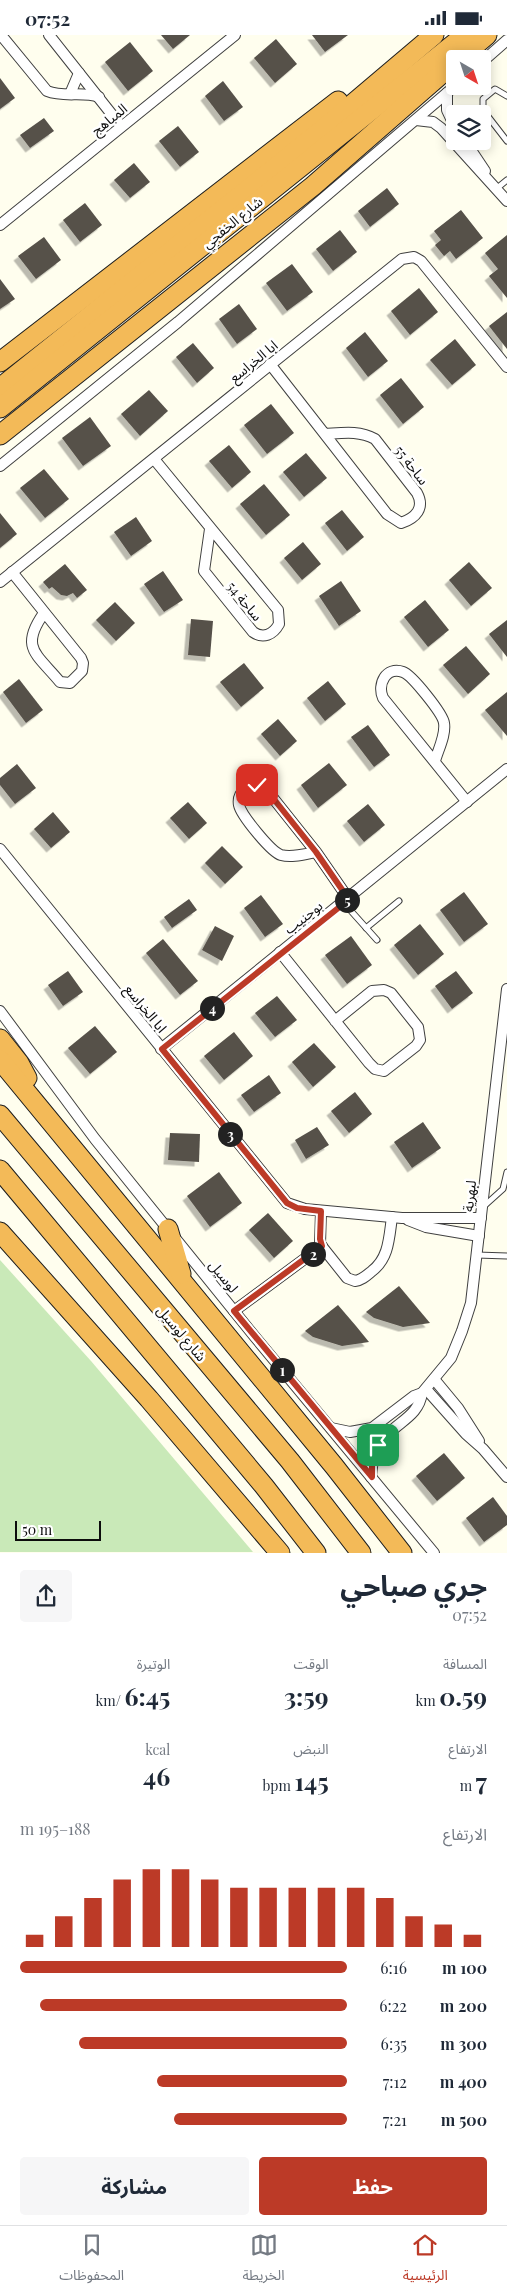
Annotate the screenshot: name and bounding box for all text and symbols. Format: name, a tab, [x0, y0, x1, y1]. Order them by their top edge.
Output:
text: 07:52	[25, 5, 70, 31]
north arrow	[446, 50, 491, 95]
map controls	[446, 50, 491, 150]
street label: المباهج	[87, 99, 132, 141]
button: layers	[446, 105, 491, 150]
street label: شارع الخفجي	[198, 192, 268, 254]
street label: ابا الخراسع	[225, 336, 283, 388]
street label: ساحة 55	[391, 441, 433, 489]
street label: ساحة 54	[223, 577, 267, 625]
pin	[236, 764, 278, 806]
icon: check	[243, 771, 271, 799]
pin: 5	[334, 887, 360, 913]
text: 5	[344, 891, 351, 910]
street label: بوجنيب	[280, 896, 326, 938]
street label: ابا الخراسع	[119, 980, 171, 1038]
pin: 4	[200, 995, 224, 1021]
text: 4	[209, 999, 216, 1018]
pin: 3	[218, 1121, 242, 1147]
text: 3	[227, 1125, 234, 1144]
street label: لبهرية	[458, 1179, 480, 1213]
pin: 2	[300, 1241, 326, 1267]
text: 2	[310, 1245, 317, 1264]
street label: لوسيل	[205, 1256, 243, 1296]
street label: شارع لوسيل	[152, 1301, 211, 1366]
pin: 1	[270, 1357, 294, 1383]
text: 1	[280, 1361, 285, 1380]
pin	[357, 1424, 399, 1466]
icon: arrive	[364, 1431, 392, 1459]
scale bar	[15, 1517, 101, 1541]
text: 50 m	[22, 1520, 52, 1539]
text: جري صباحي	[340, 1566, 487, 1603]
button: share	[20, 1570, 72, 1622]
text: 07:52	[452, 1604, 487, 1625]
text: الوتيرة	[137, 1654, 170, 1673]
text: الوقت	[294, 1654, 329, 1673]
text: المسافة	[443, 1654, 487, 1673]
text: 6:45	[124, 1679, 170, 1712]
text: 3:59	[284, 1679, 329, 1712]
text: 0.59	[439, 1679, 487, 1712]
text: /km	[96, 1691, 124, 1710]
text: km	[416, 1691, 439, 1710]
text: النبض	[293, 1739, 329, 1758]
text: الارتفاع	[449, 1739, 487, 1758]
text: kcal	[145, 1740, 170, 1759]
text: 46	[143, 1759, 170, 1792]
text: 145	[294, 1764, 329, 1797]
text: 7	[476, 1764, 487, 1797]
text: bpm	[262, 1776, 294, 1795]
text: m	[460, 1776, 476, 1795]
text: 188–195 m	[20, 1818, 91, 1839]
text: الارتفاع	[443, 1823, 487, 1844]
text: 6:16	[380, 1957, 407, 1978]
text: 100 m	[442, 1957, 487, 1978]
text: 6:22	[379, 1995, 407, 2016]
text: 200 m	[440, 1995, 487, 2016]
text: 6:35	[381, 2033, 407, 2054]
text: 300 m	[440, 2033, 487, 2054]
text: 7:12	[383, 2071, 407, 2092]
text: 400 m	[440, 2071, 487, 2092]
text: 7:21	[383, 2109, 407, 2130]
text: 500 m	[441, 2109, 487, 2130]
button: مشاركة	[20, 2157, 249, 2215]
button: حفظ	[259, 2157, 487, 2215]
tab: المحفوظات	[59, 2231, 124, 2290]
tab: الخريطة	[243, 2231, 284, 2290]
tab: الرئيسية	[403, 2231, 448, 2290]

